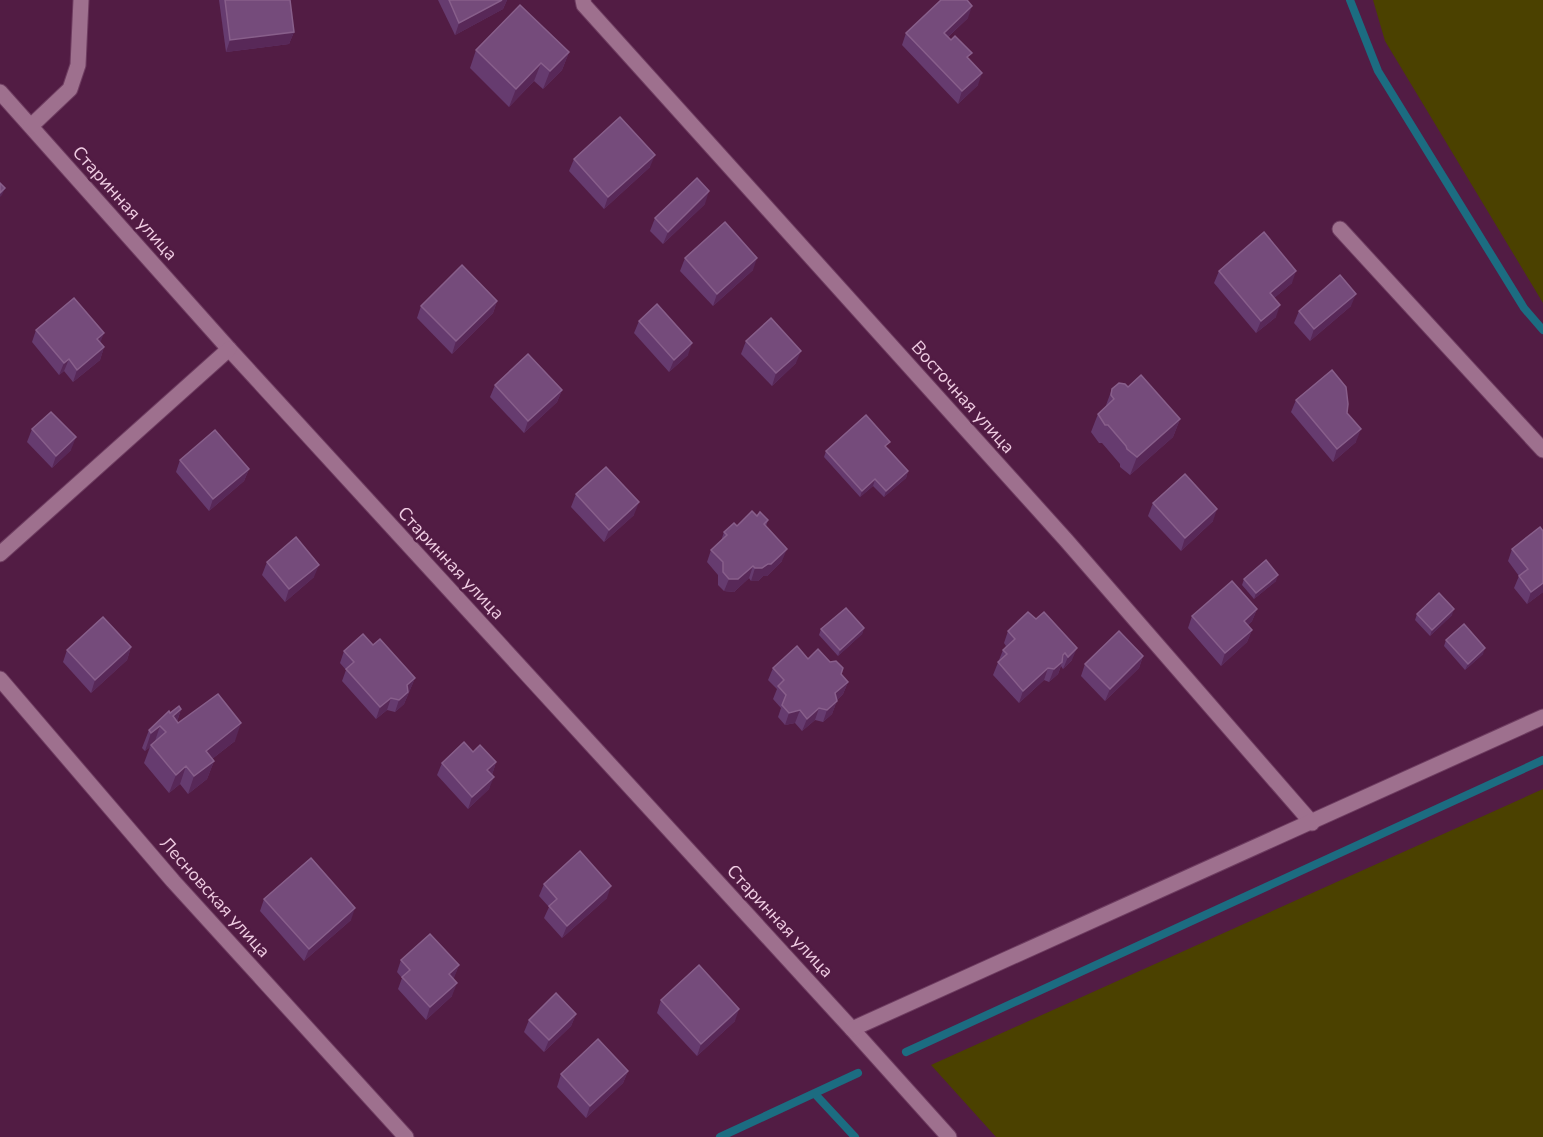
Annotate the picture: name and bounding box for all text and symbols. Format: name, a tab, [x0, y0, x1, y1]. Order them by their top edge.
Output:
street label: Старинная улица	[67, 141, 183, 265]
street label: Восточная улица	[906, 336, 1020, 458]
street label: Старинная улица	[392, 501, 510, 625]
street label: Лесновская улица	[154, 832, 276, 962]
street label: Старинная улица	[721, 859, 839, 983]

